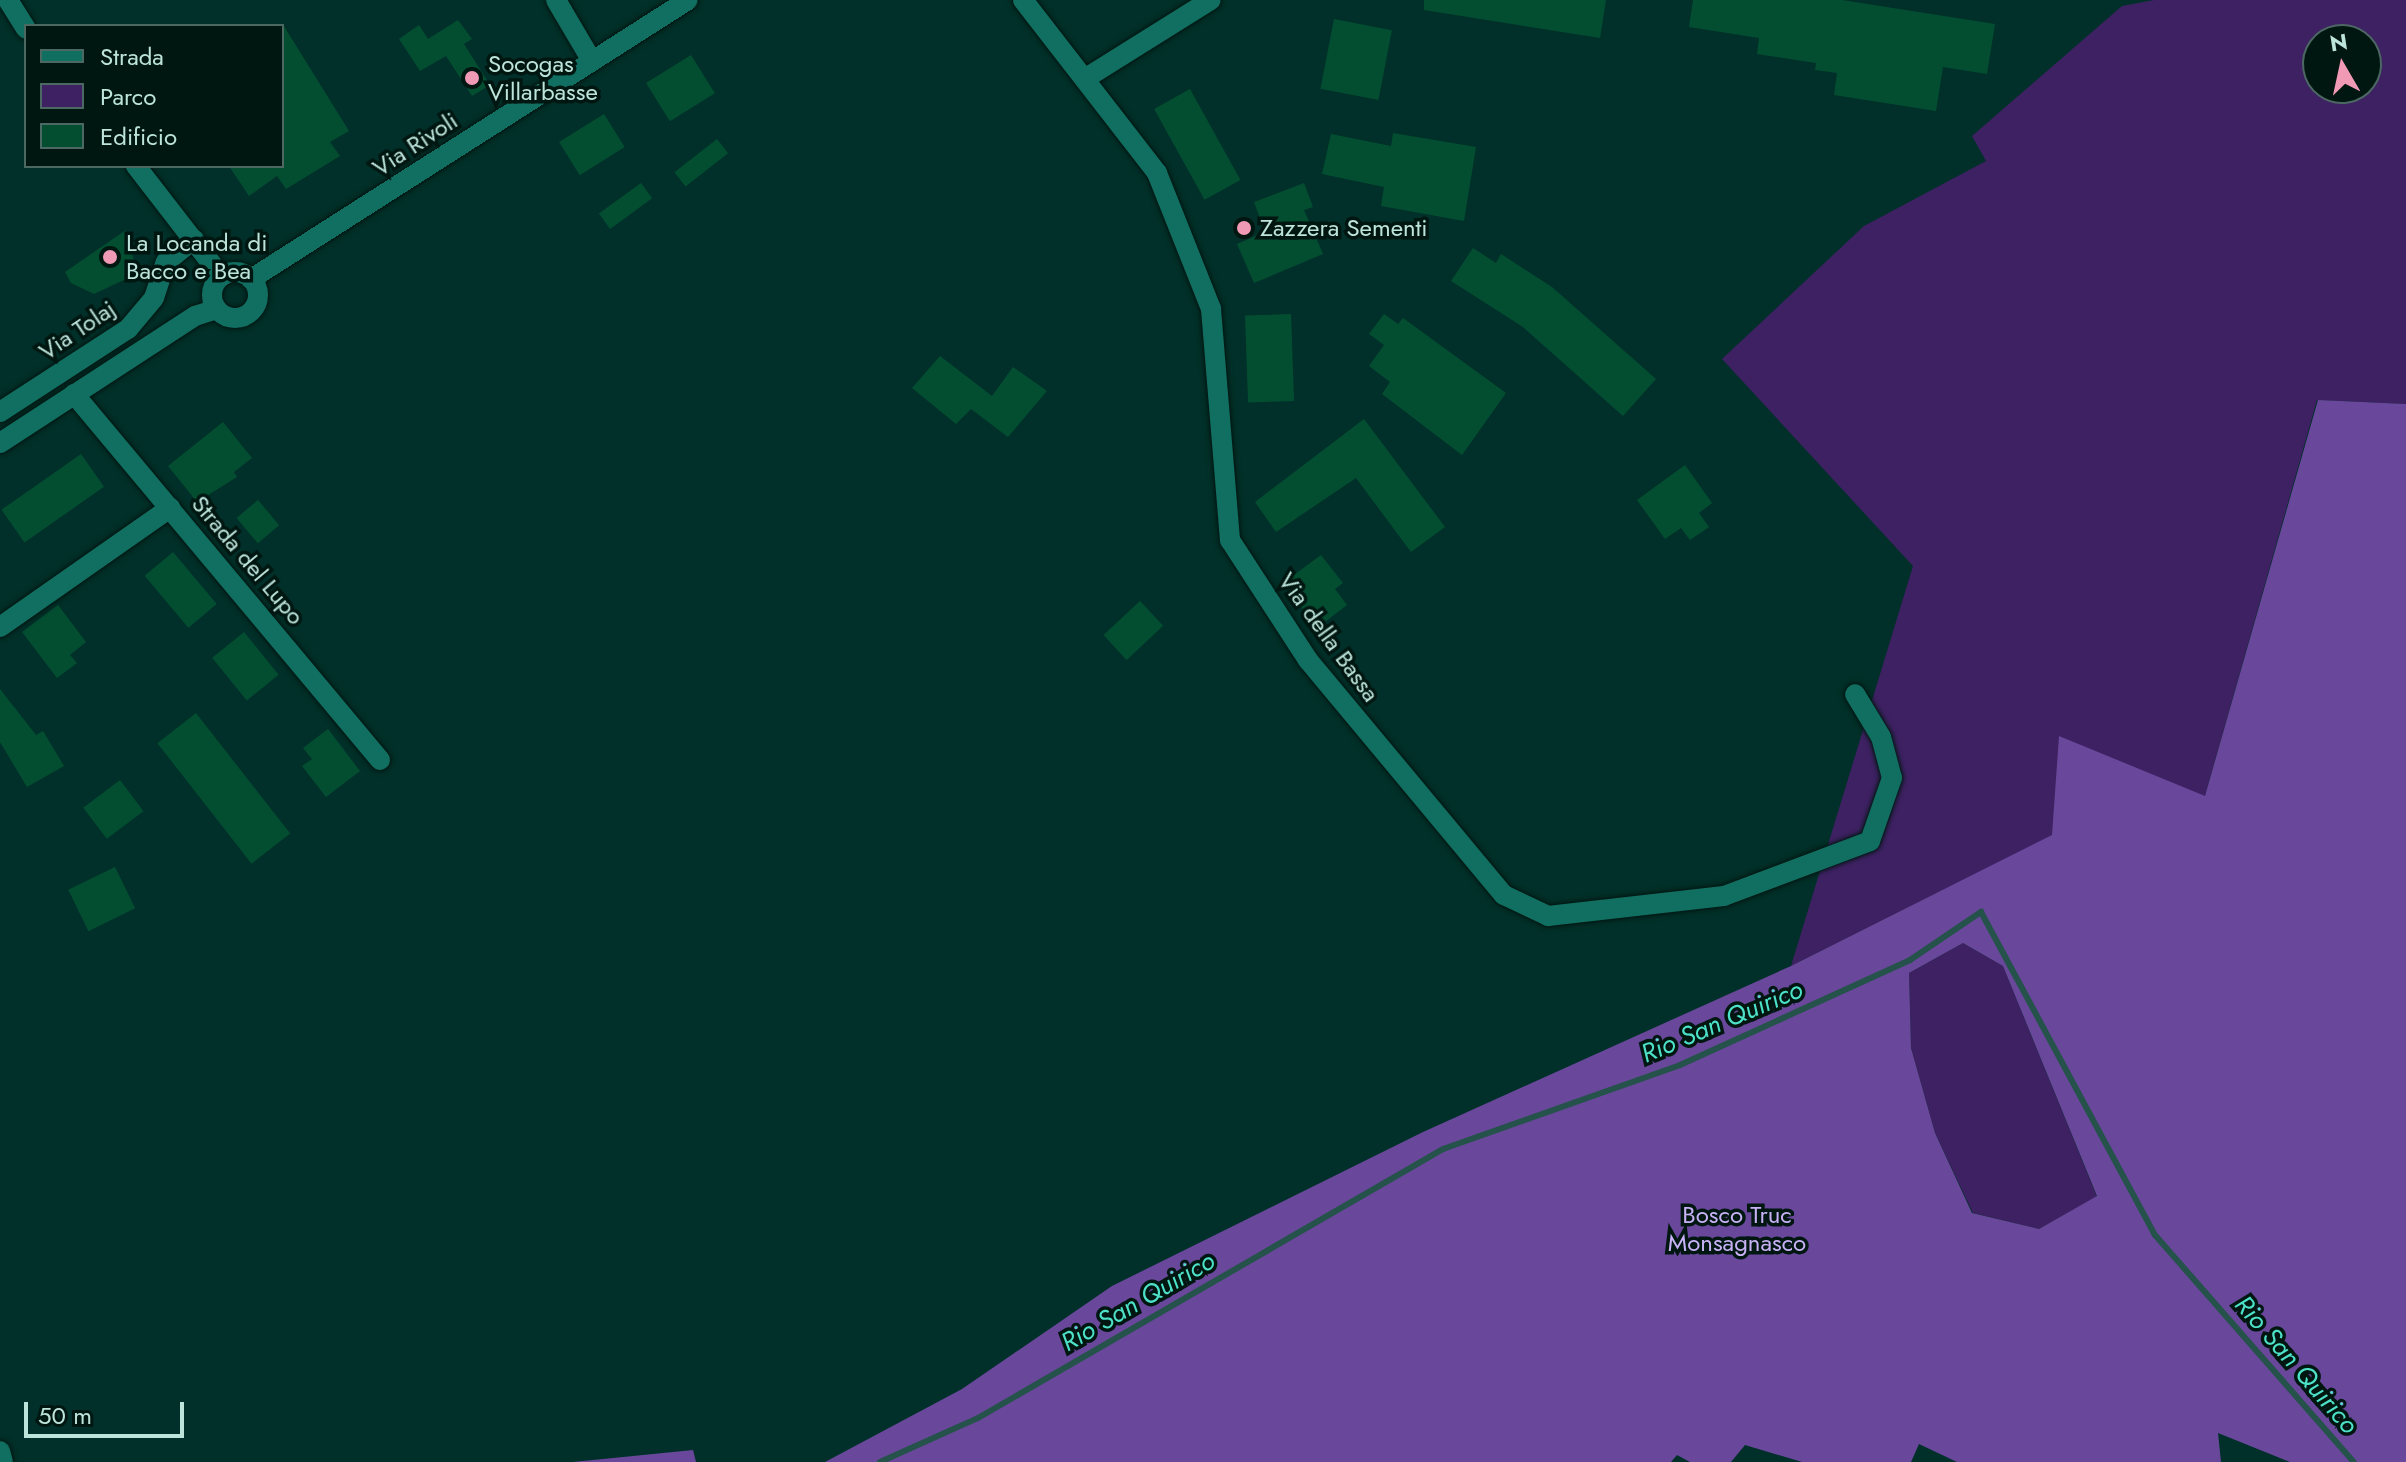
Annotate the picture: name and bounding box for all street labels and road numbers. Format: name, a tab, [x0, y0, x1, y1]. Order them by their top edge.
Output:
street label: Via Rivoli	[367, 106, 463, 182]
street label: Via Tolaj	[33, 294, 121, 366]
street label: Strada del Lupo	[186, 490, 310, 630]
street label: Via della Bassa	[1273, 567, 1385, 707]

